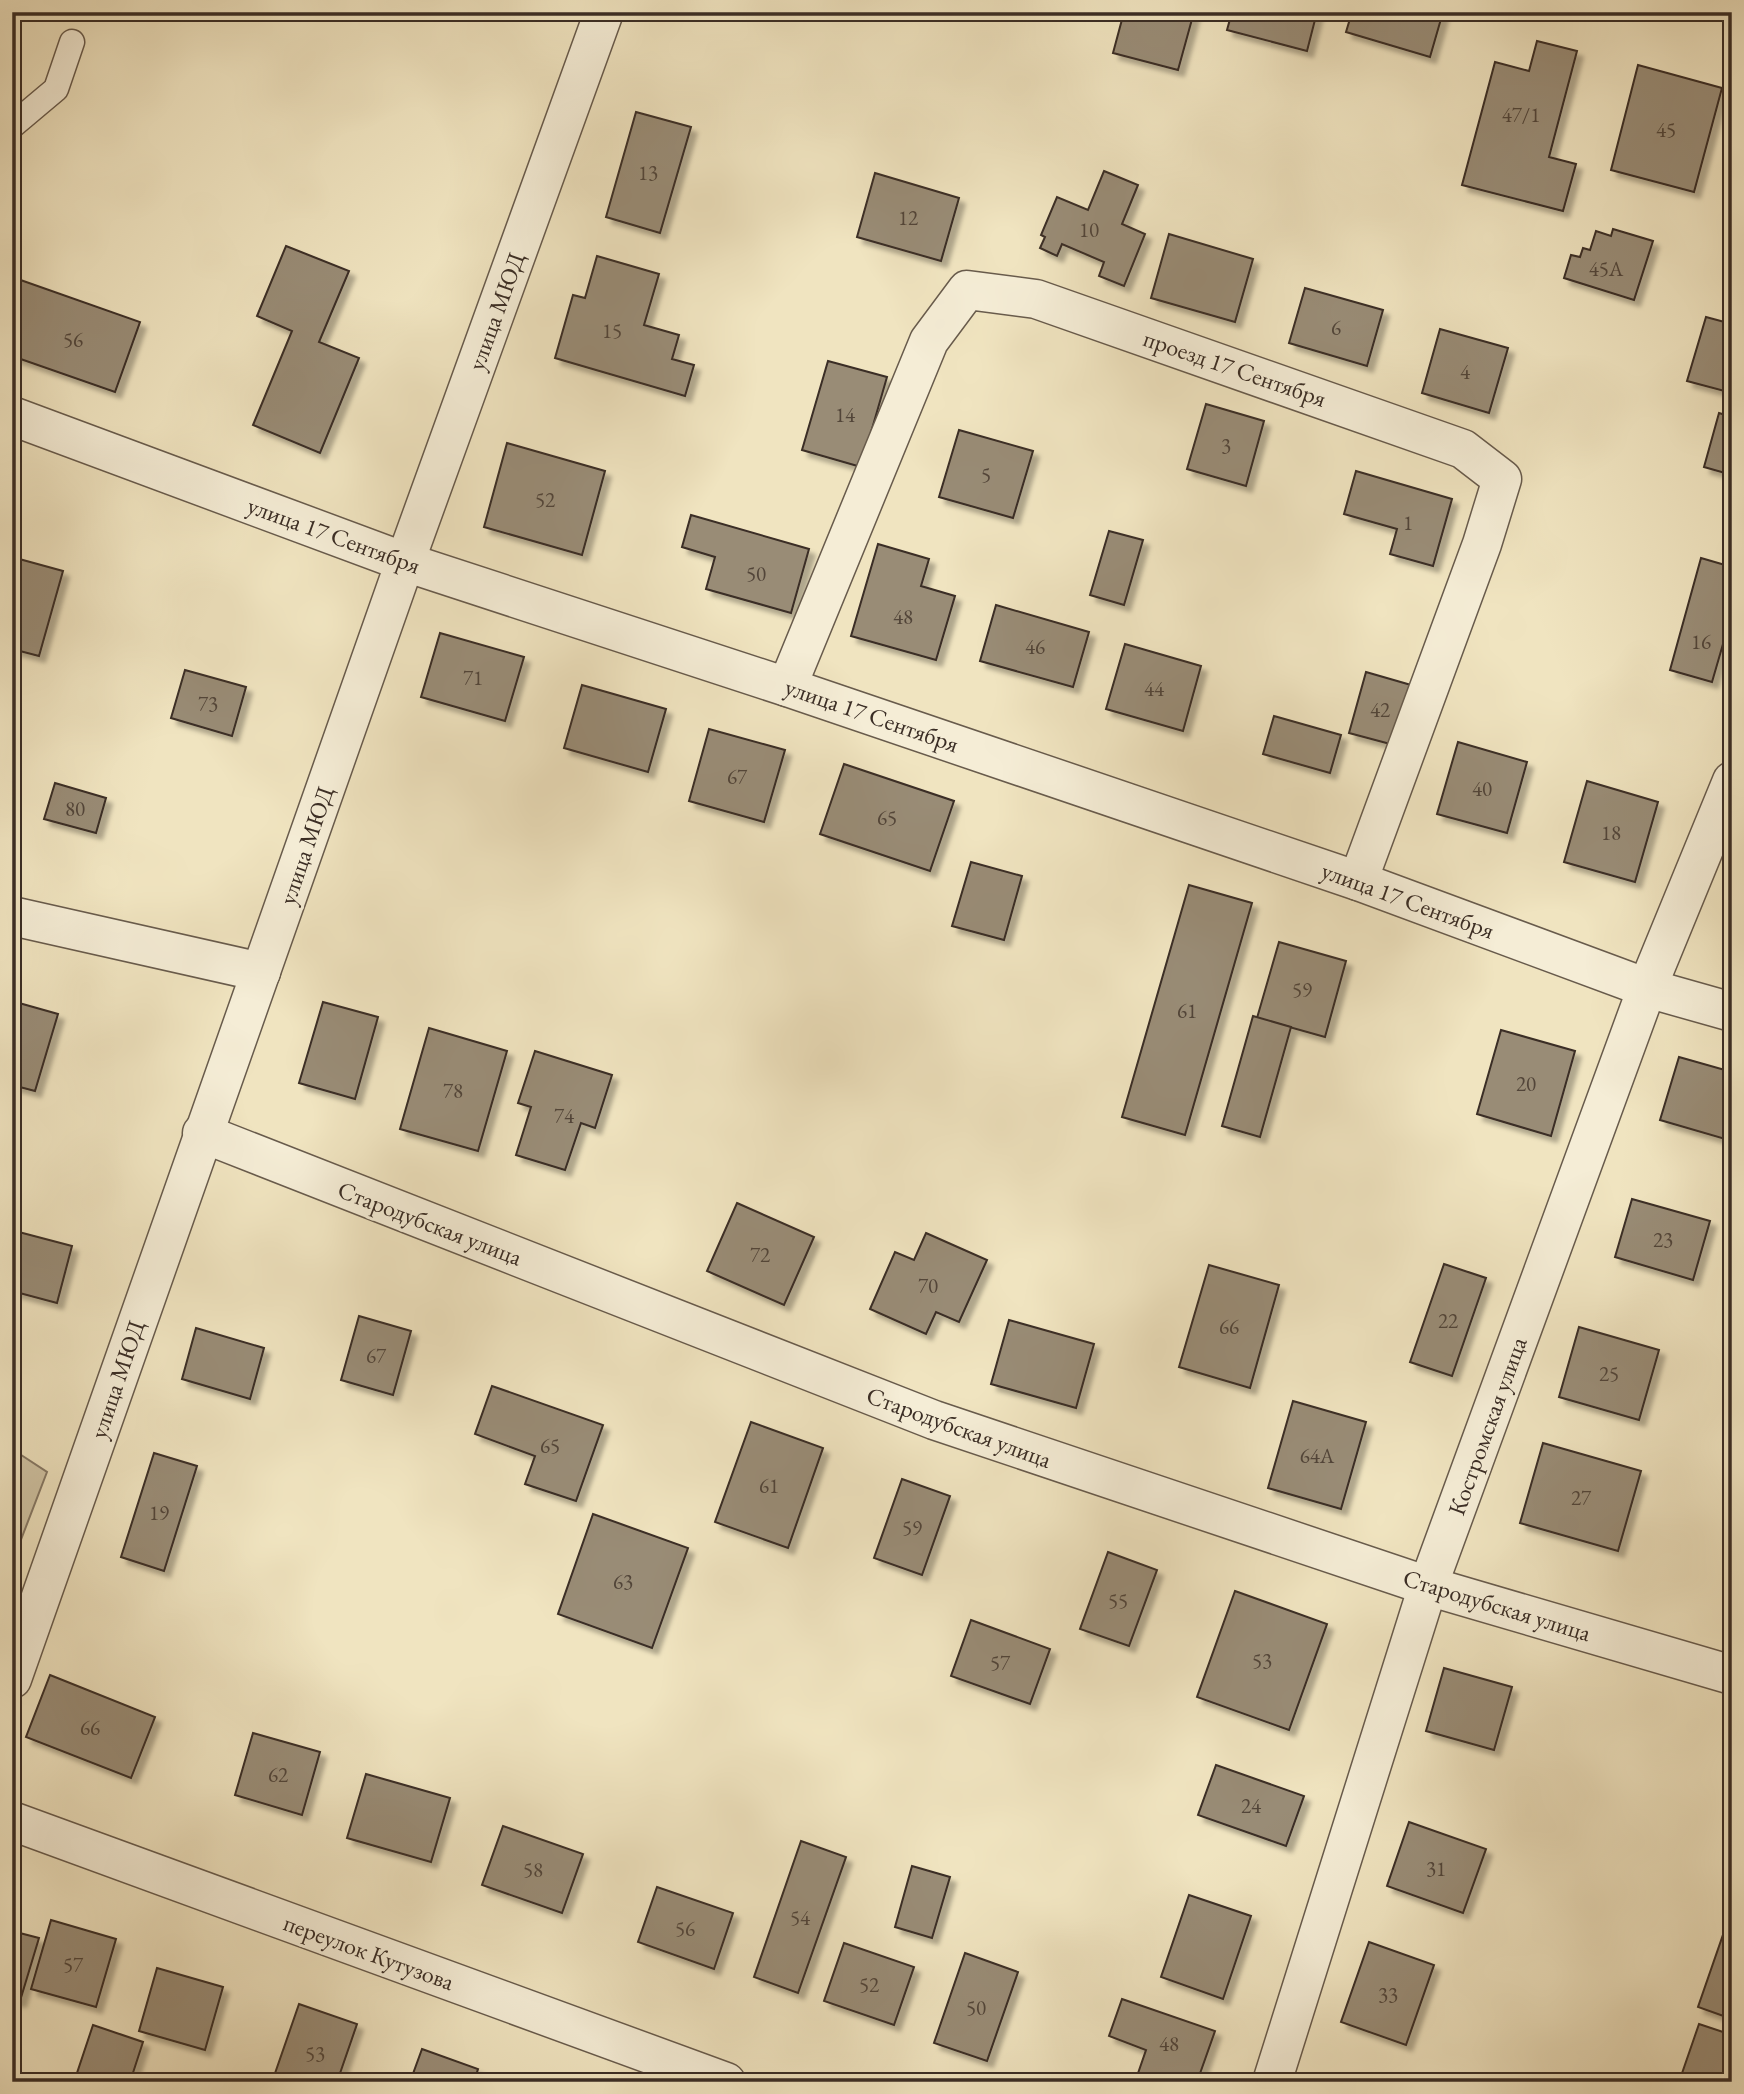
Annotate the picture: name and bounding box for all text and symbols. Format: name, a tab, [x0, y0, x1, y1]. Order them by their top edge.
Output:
house number: 47/1	[1502, 101, 1540, 128]
house number: 45	[1656, 116, 1676, 143]
house number: 13	[638, 159, 658, 186]
house number: 12	[898, 204, 918, 231]
house number: 10	[1079, 216, 1099, 243]
street label: улица МЮД	[460, 248, 532, 374]
house number: 45А	[1589, 255, 1624, 282]
house number: 6	[1331, 314, 1341, 341]
house number: 15	[602, 317, 622, 344]
street label: проезд 17 Сентября	[1140, 322, 1331, 414]
house number: 56	[63, 326, 83, 353]
house number: 4	[1460, 358, 1471, 385]
house number: 14	[835, 401, 856, 428]
house number: 3	[1221, 432, 1231, 459]
house number: 5	[981, 461, 991, 488]
house number: 52	[535, 486, 555, 513]
street label: улица 17 Сентября	[243, 489, 425, 581]
house number: 1	[1403, 509, 1413, 536]
house number: 50	[746, 560, 766, 587]
house number: 48	[893, 603, 913, 630]
house number: 16	[1691, 628, 1711, 655]
house number: 46	[1025, 633, 1045, 660]
house number: 71	[463, 664, 483, 691]
street label: улица 17 Сентября	[781, 671, 963, 759]
house number: 44	[1144, 675, 1165, 702]
house number: 73	[198, 690, 218, 717]
house number: 42	[1370, 696, 1390, 723]
house number: 67	[727, 763, 748, 790]
house number: 40	[1472, 775, 1492, 802]
street label: улица МЮД	[271, 782, 341, 908]
house number: 80	[65, 795, 85, 822]
house number: 65	[877, 804, 897, 831]
house number: 18	[1601, 819, 1621, 846]
street label: улица 17 Сентября	[1317, 854, 1499, 946]
house number: 59	[1292, 976, 1312, 1003]
house number: 61	[1177, 997, 1197, 1024]
house number: 20	[1516, 1070, 1536, 1097]
house number: 78	[443, 1077, 463, 1104]
house number: 74	[554, 1102, 575, 1129]
street label: Стародубская улица	[334, 1174, 527, 1272]
house number: 23	[1653, 1226, 1673, 1253]
house number: 72	[750, 1241, 770, 1268]
house number: 70	[918, 1272, 938, 1299]
house number: 22	[1438, 1307, 1458, 1334]
house number: 66	[1219, 1313, 1239, 1340]
street label: улица МЮД	[82, 1316, 152, 1442]
street label: Костромская улица	[1440, 1332, 1534, 1519]
house number: 67	[366, 1342, 387, 1369]
house number: 25	[1599, 1360, 1619, 1387]
street label: Стародубская улица	[862, 1379, 1056, 1475]
house number: 65	[540, 1432, 560, 1459]
house number: 64А	[1300, 1442, 1335, 1469]
house number: 61	[759, 1472, 779, 1499]
house number: 27	[1571, 1484, 1592, 1511]
house number: 19	[149, 1499, 169, 1526]
house number: 59	[902, 1514, 922, 1541]
street label: Стародубская улица	[1399, 1562, 1595, 1648]
house number: 63	[613, 1568, 633, 1595]
house number: 55	[1108, 1587, 1128, 1614]
house number: 53	[1252, 1647, 1272, 1674]
house number: 57	[990, 1649, 1011, 1676]
house number: 66	[80, 1714, 100, 1741]
house number: 62	[268, 1761, 288, 1788]
house number: 24	[1241, 1792, 1262, 1819]
house number: 31	[1426, 1855, 1446, 1882]
house number: 58	[523, 1856, 543, 1883]
house number: 54	[790, 1904, 811, 1931]
street label: переулок Кутузова	[280, 1907, 459, 1997]
house number: 56	[675, 1915, 695, 1942]
house number: 57	[63, 1951, 84, 1978]
house number: 52	[859, 1971, 879, 1998]
house number: 33	[1378, 1981, 1398, 2008]
house number: 50	[966, 1994, 986, 2021]
house number: 48	[1159, 2030, 1179, 2057]
house number: 53	[305, 2040, 325, 2067]

